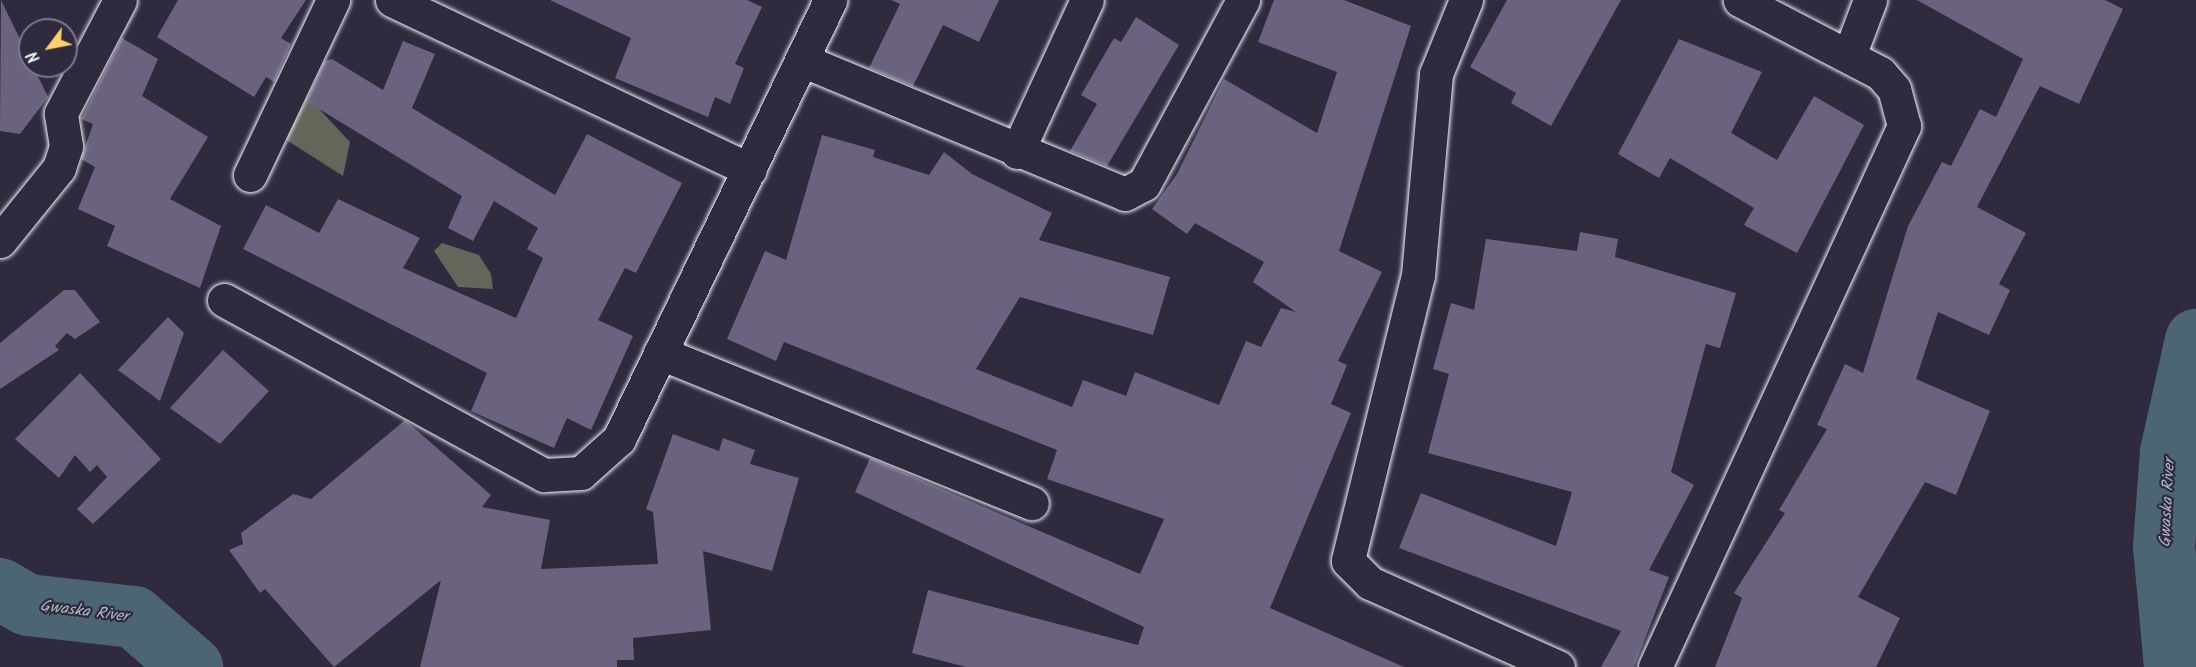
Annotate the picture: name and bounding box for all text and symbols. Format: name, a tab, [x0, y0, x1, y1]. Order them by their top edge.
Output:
north arrow	[18, 18, 78, 78]
text: N	[21, 46, 47, 68]
water label: Gwaska River	[2156, 458, 2180, 548]
water label: Gwaska River	[39, 597, 129, 627]

